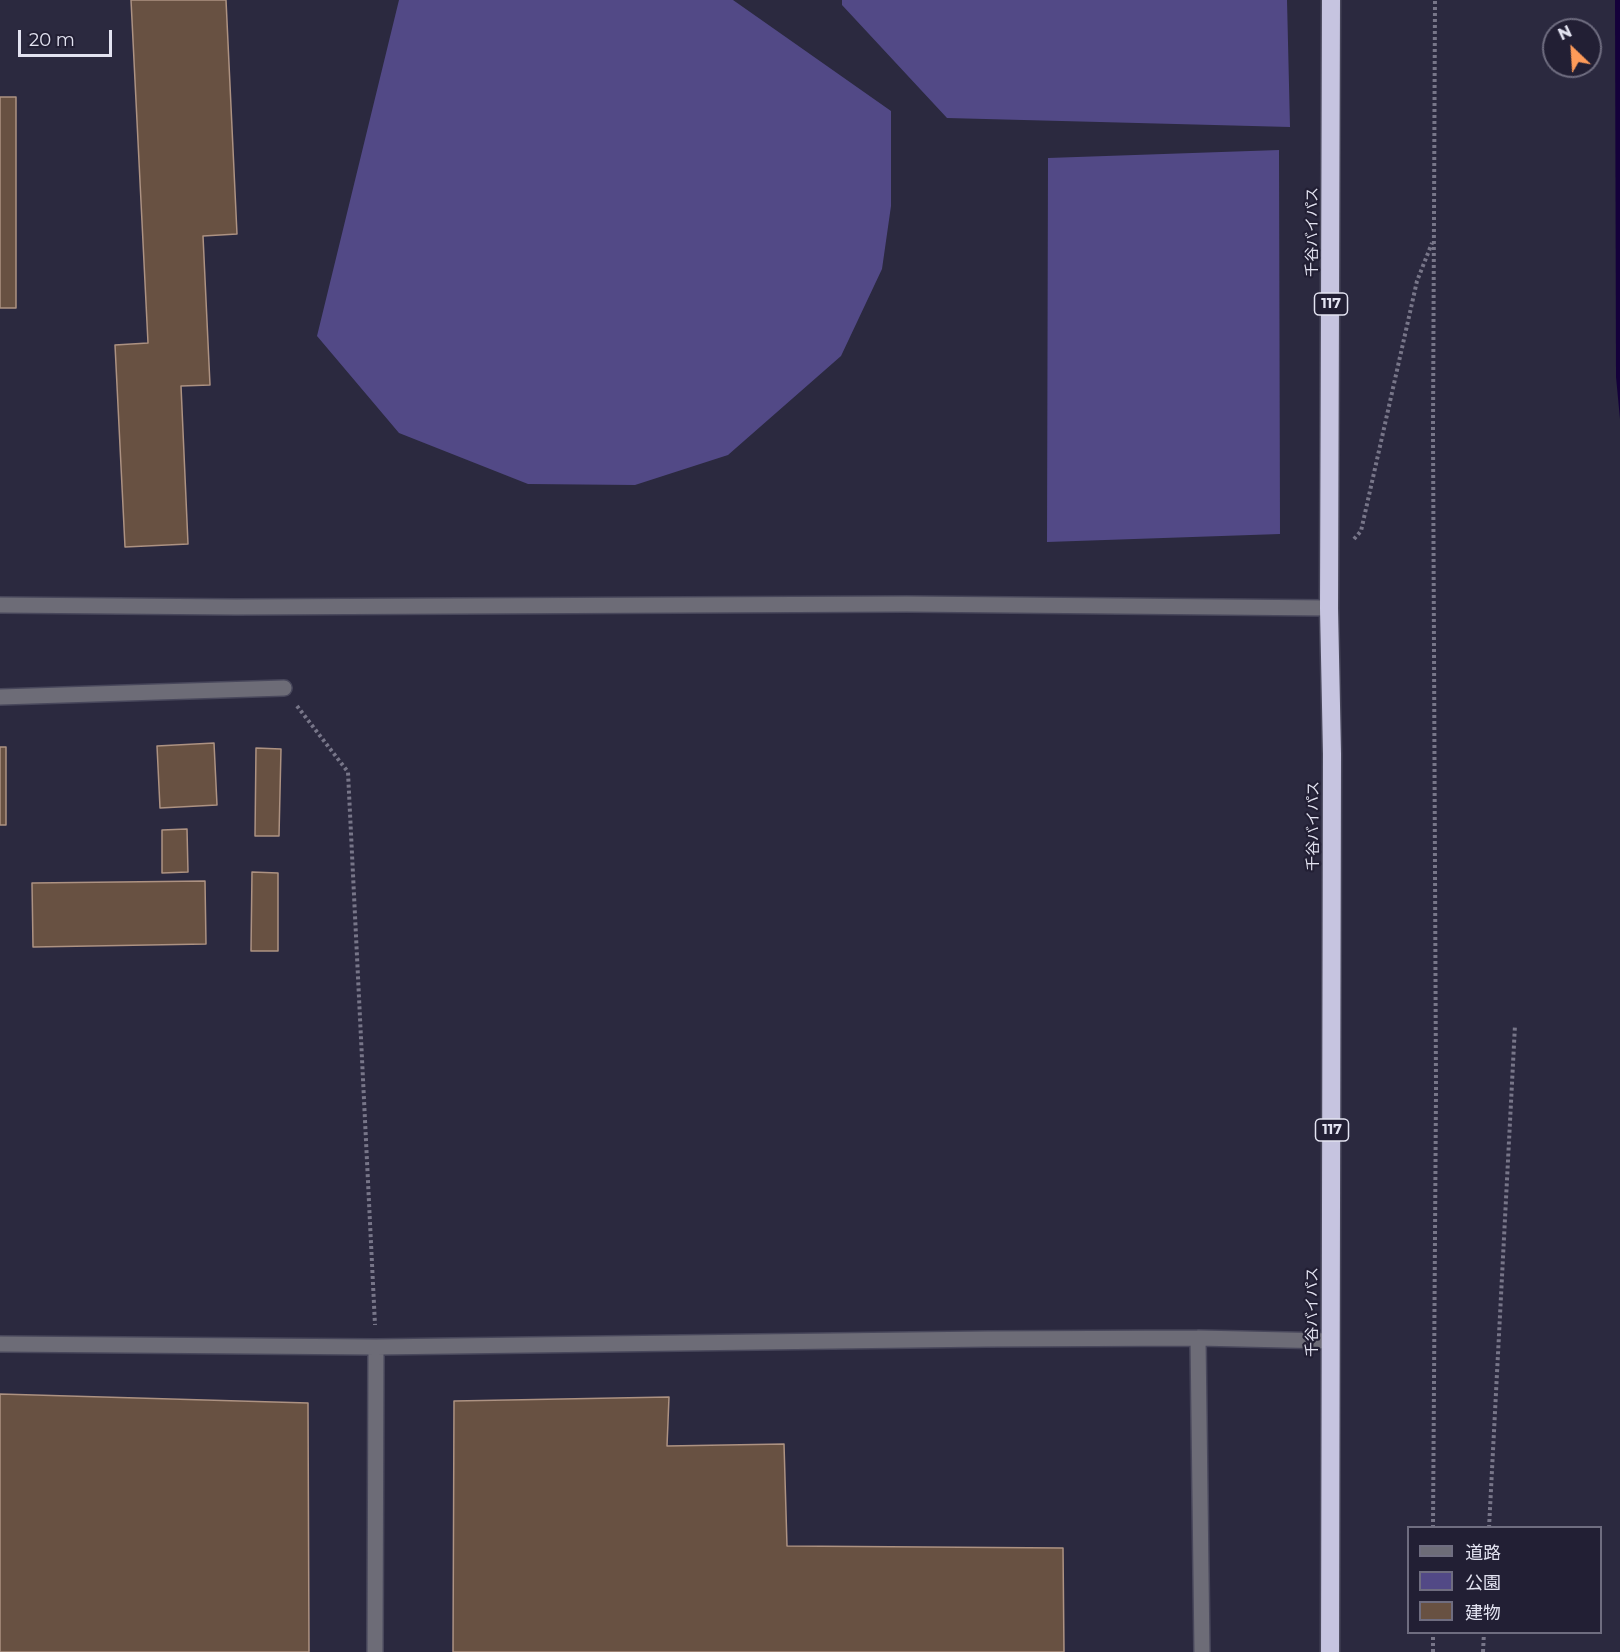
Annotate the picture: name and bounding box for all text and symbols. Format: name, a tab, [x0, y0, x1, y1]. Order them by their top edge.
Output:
scale bar	[21, 18, 116, 56]
north arrow	[1542, 18, 1602, 78]
text: N	[1555, 22, 1575, 44]
text: 20 m	[29, 29, 75, 51]
street label: 千谷バイパス	[1304, 187, 1322, 277]
road number: 117	[1314, 293, 1348, 315]
street label: 千谷バイパス	[1305, 781, 1323, 871]
road number: 117	[1316, 1119, 1348, 1141]
street label: 千谷バイパス	[1304, 1267, 1322, 1357]
legend	[1407, 1526, 1602, 1634]
text: 道路	[1465, 1542, 1501, 1564]
text: 公園	[1465, 1572, 1501, 1594]
text: 建物	[1465, 1602, 1501, 1624]

